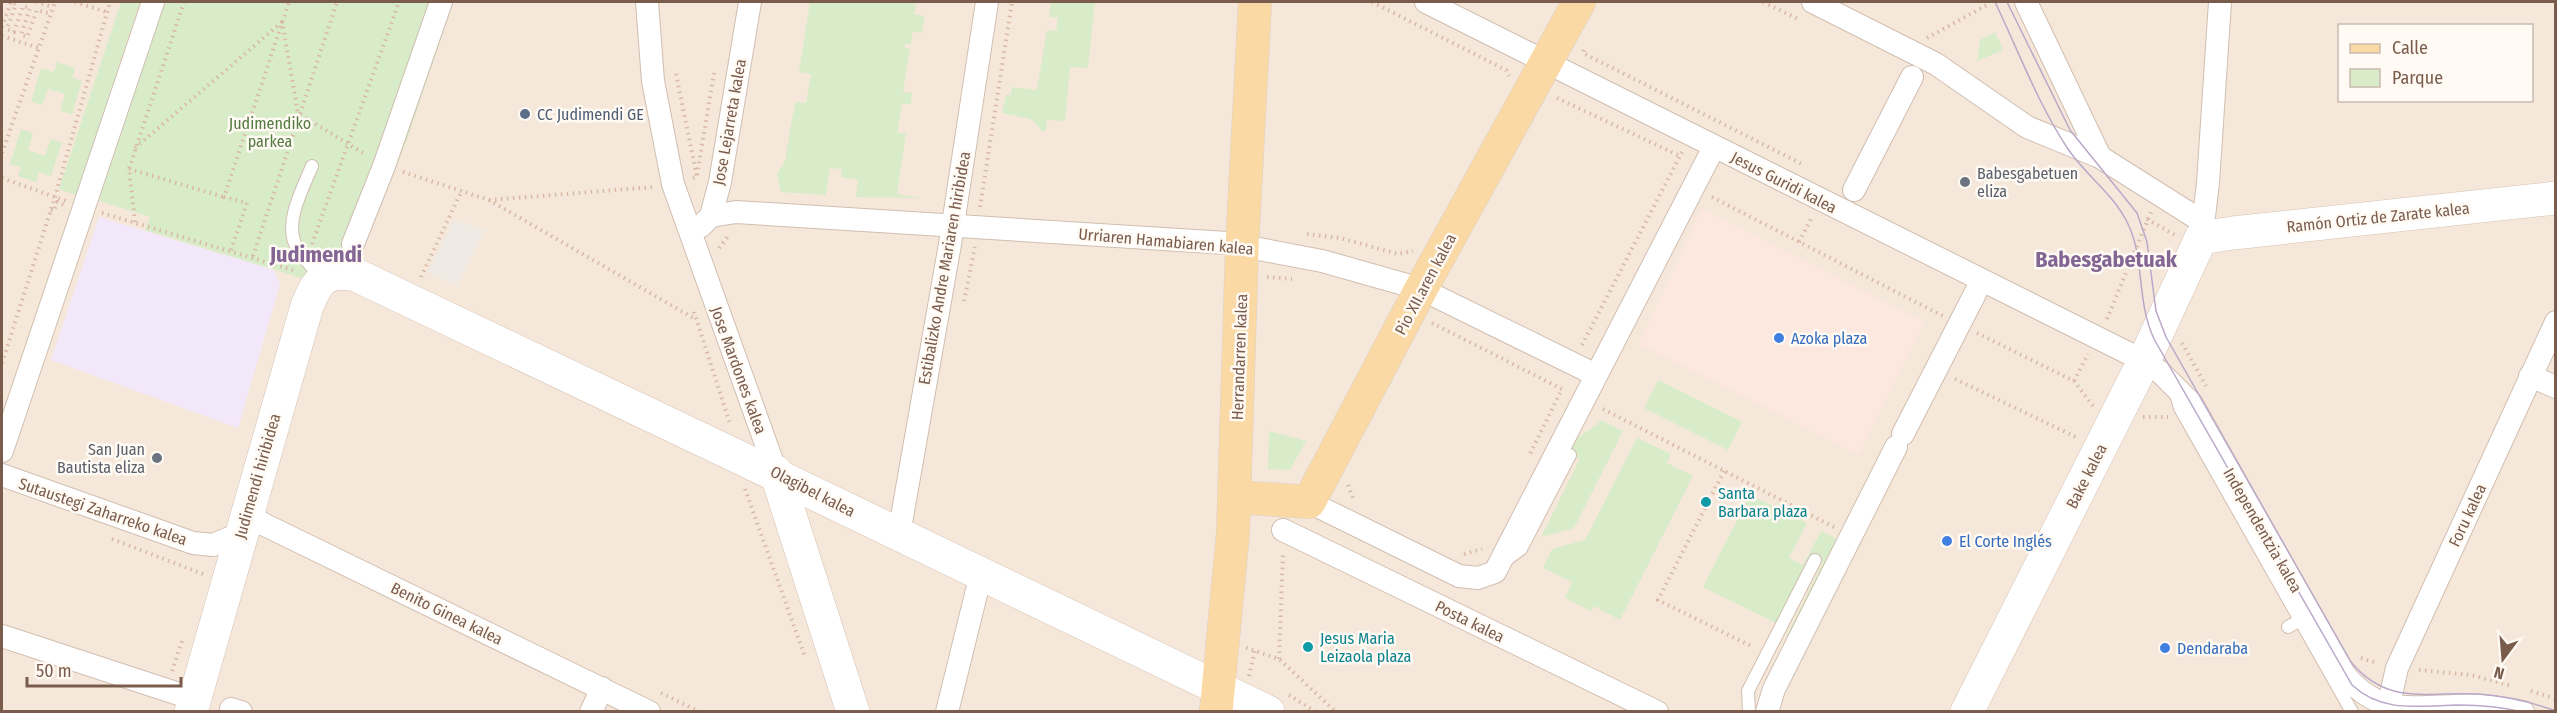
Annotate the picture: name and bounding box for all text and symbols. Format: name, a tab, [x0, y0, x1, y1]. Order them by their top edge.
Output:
legend	[2338, 24, 2533, 102]
text: Calle	[2392, 37, 2428, 59]
street label: Jose Lejarreta kalea	[709, 57, 750, 187]
text: Parque	[2392, 67, 2443, 89]
place label: CC Judimendi GE	[537, 105, 644, 124]
marker: CC Judimendi GE	[518, 107, 532, 121]
park label: Judimendiko parkea	[229, 114, 311, 151]
street label: Jesus Guridi kalea	[1728, 148, 1840, 217]
street label: Estibalizko Andre Mariaren hiribidea	[915, 150, 974, 386]
place label: Babesgabetuen eliza	[1977, 164, 2078, 201]
marker: Babesgabetuen eliza	[1958, 175, 1972, 189]
street label: Ramón Ortiz de Zarate kalea	[2286, 198, 2471, 237]
street label: Urriaren Hamabiaren kalea	[1078, 224, 1254, 259]
street label: Pio XII.aren kalea	[1391, 230, 1460, 338]
district label: Judimendi	[269, 241, 362, 268]
district label: Babesgabetuak	[2035, 246, 2178, 273]
street label: Herrandarren kalea	[1228, 293, 1251, 421]
street label: Jose Mardones kalea	[707, 304, 770, 437]
place label: Azoka plaza	[1791, 329, 1867, 348]
marker: Azoka plaza	[1772, 331, 1786, 345]
street label: Judimendi hiribidea	[231, 411, 284, 541]
place label: San Juan Bautista eliza	[57, 440, 145, 477]
street label: Bake kalea	[2062, 440, 2111, 512]
marker: San Juan Bautista eliza	[150, 451, 164, 465]
street label: Olagibel kalea	[767, 462, 858, 521]
street label: Independentzia kalea	[2219, 465, 2306, 596]
street label: Sutaustegi Zaharreko kalea	[16, 474, 190, 549]
street label: Foru kalea	[2445, 481, 2490, 550]
place label: Santa Barbara plaza	[1718, 484, 1808, 521]
marker: Santa Barbara plaza	[1699, 495, 1713, 509]
place label: El Corte Inglés	[1959, 532, 2052, 551]
marker: El Corte Inglés	[1940, 534, 1954, 548]
street label: Benito Ginea kalea	[388, 578, 506, 649]
street label: Posta kalea	[1432, 597, 1508, 646]
place label: Jesus Maria Leizaola plaza	[1320, 629, 1411, 666]
north arrow	[2473, 629, 2533, 689]
place label: Dendaraba	[2177, 639, 2248, 658]
marker: Jesus Maria Leizaola plaza	[1301, 640, 1315, 654]
marker: Dendaraba	[2158, 641, 2172, 655]
scale bar	[27, 650, 182, 688]
text: 50 m	[36, 660, 72, 682]
text: N	[2492, 662, 2506, 683]

